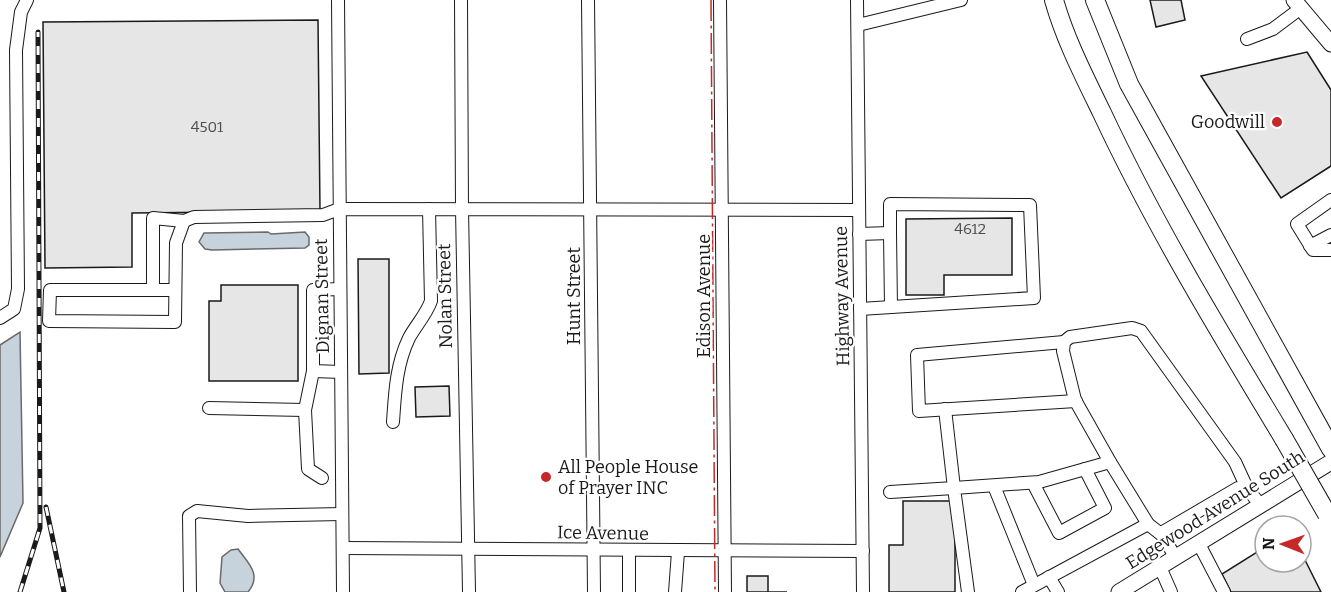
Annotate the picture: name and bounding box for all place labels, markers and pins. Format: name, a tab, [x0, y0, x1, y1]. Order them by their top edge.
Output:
place label: Goodwill	[1191, 111, 1265, 133]
marker: Goodwill	[1270, 115, 1284, 129]
place label: All People House of Prayer INC	[558, 456, 698, 499]
marker: All People House of Prayer INC	[539, 470, 553, 484]

